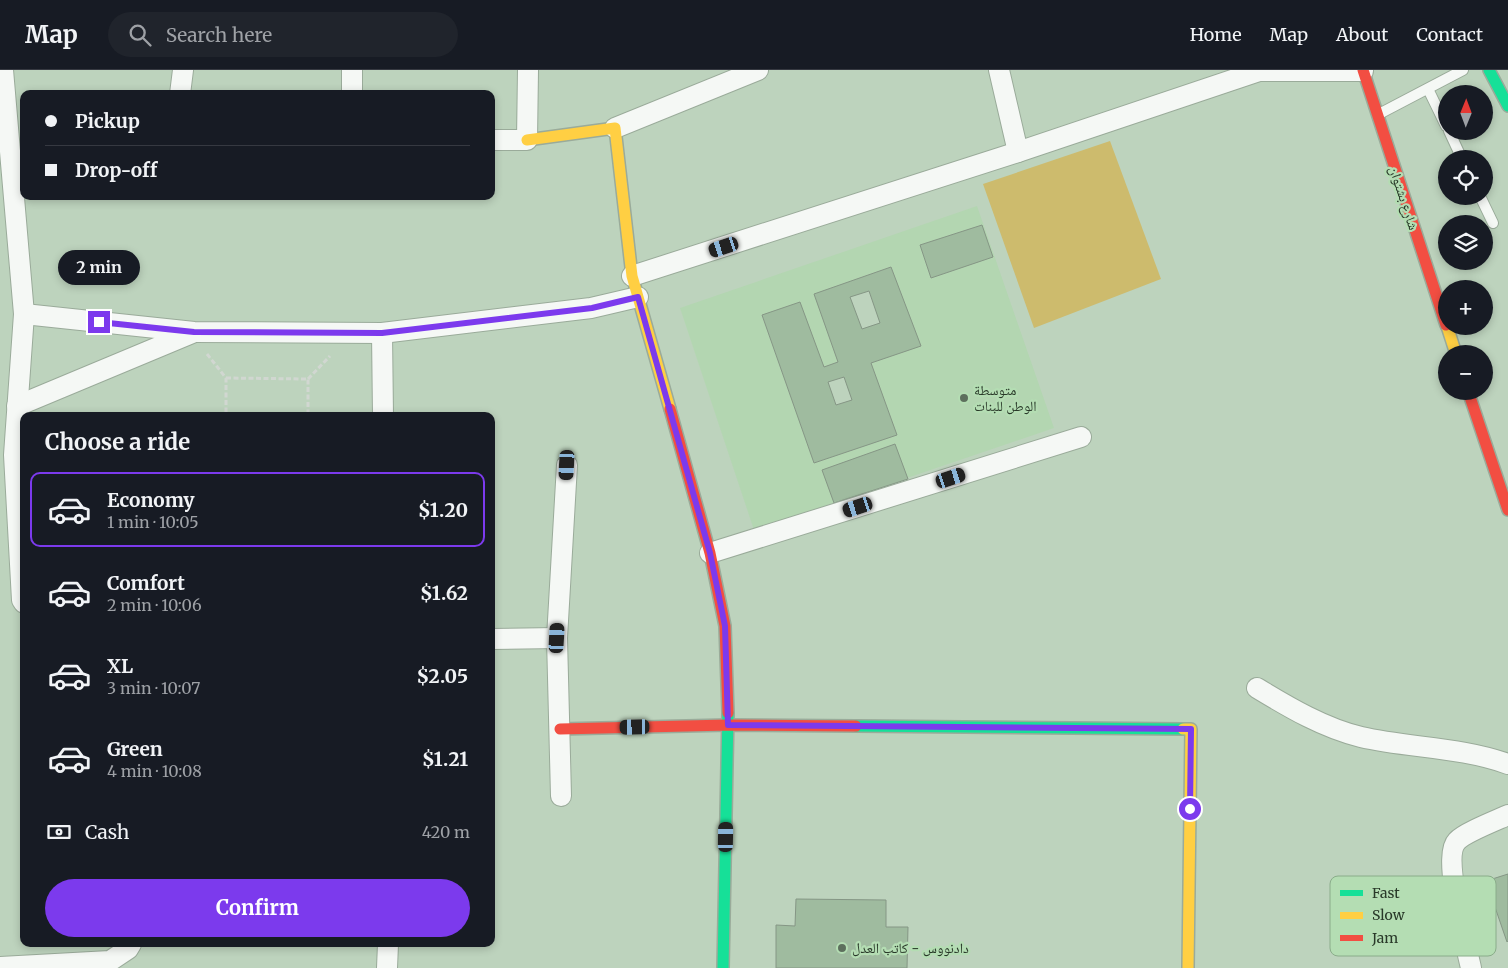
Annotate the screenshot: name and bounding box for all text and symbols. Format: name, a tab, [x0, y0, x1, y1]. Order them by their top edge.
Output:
search box	[108, 12, 458, 57]
text: Map	[25, 19, 78, 50]
icon: search	[126, 21, 154, 49]
text: Search here	[166, 23, 272, 47]
text: Home	[1190, 23, 1242, 46]
text: Map	[1270, 23, 1308, 46]
text: About	[1336, 23, 1388, 46]
text: Contact	[1416, 23, 1483, 46]
north arrow	[1438, 85, 1492, 140]
map controls	[1438, 85, 1493, 400]
text: Pickup	[75, 109, 140, 133]
button: locate	[1438, 150, 1493, 205]
text: Drop-off	[75, 158, 157, 182]
street label: شارع بشتوان	[1384, 164, 1423, 233]
button: layers	[1438, 215, 1493, 270]
car	[707, 235, 740, 259]
callout: 2 min	[58, 250, 140, 284]
text: 2 min	[76, 257, 122, 277]
button: +	[1438, 280, 1493, 335]
route end	[88, 311, 110, 333]
button: −	[1438, 345, 1493, 400]
place label: متوسطة الوطن للبنات	[974, 381, 1037, 415]
marker: متوسطة الوطن للبنات	[958, 392, 970, 404]
text: Choose a ride	[45, 428, 190, 456]
car	[558, 450, 575, 480]
car	[934, 466, 967, 490]
icon: car	[47, 487, 92, 532]
text: Economy	[107, 488, 195, 512]
car	[841, 495, 874, 519]
text: $1.20	[418, 498, 468, 522]
text: 1 min · 10:05	[107, 512, 199, 532]
icon: car	[47, 570, 92, 615]
text: Comfort	[107, 571, 185, 595]
text: $1.62	[420, 581, 468, 605]
text: 2 min · 10:06	[107, 595, 202, 615]
car	[548, 623, 565, 653]
icon: car	[47, 653, 92, 698]
text: XL	[107, 654, 133, 678]
text: $2.05	[416, 664, 468, 688]
text: 3 min · 10:07	[107, 678, 200, 698]
car	[619, 719, 650, 735]
icon: car	[47, 736, 92, 781]
text: Green	[107, 737, 163, 761]
text: $1.21	[422, 747, 468, 771]
text: 4 min · 10:08	[107, 761, 202, 781]
route start	[1179, 798, 1201, 820]
icon: cash	[45, 818, 73, 846]
text: Cash	[85, 820, 129, 844]
text: 420 m	[422, 822, 470, 842]
car	[718, 822, 733, 852]
legend	[1330, 876, 1496, 956]
button: Confirm	[45, 879, 470, 937]
text: Fast	[1372, 884, 1400, 902]
text: Slow	[1372, 906, 1405, 924]
text: Jam	[1371, 929, 1398, 947]
place label: دادنووس - کاتب العدل	[852, 939, 969, 957]
marker: دادنووس - کاتب العدل	[836, 942, 848, 954]

